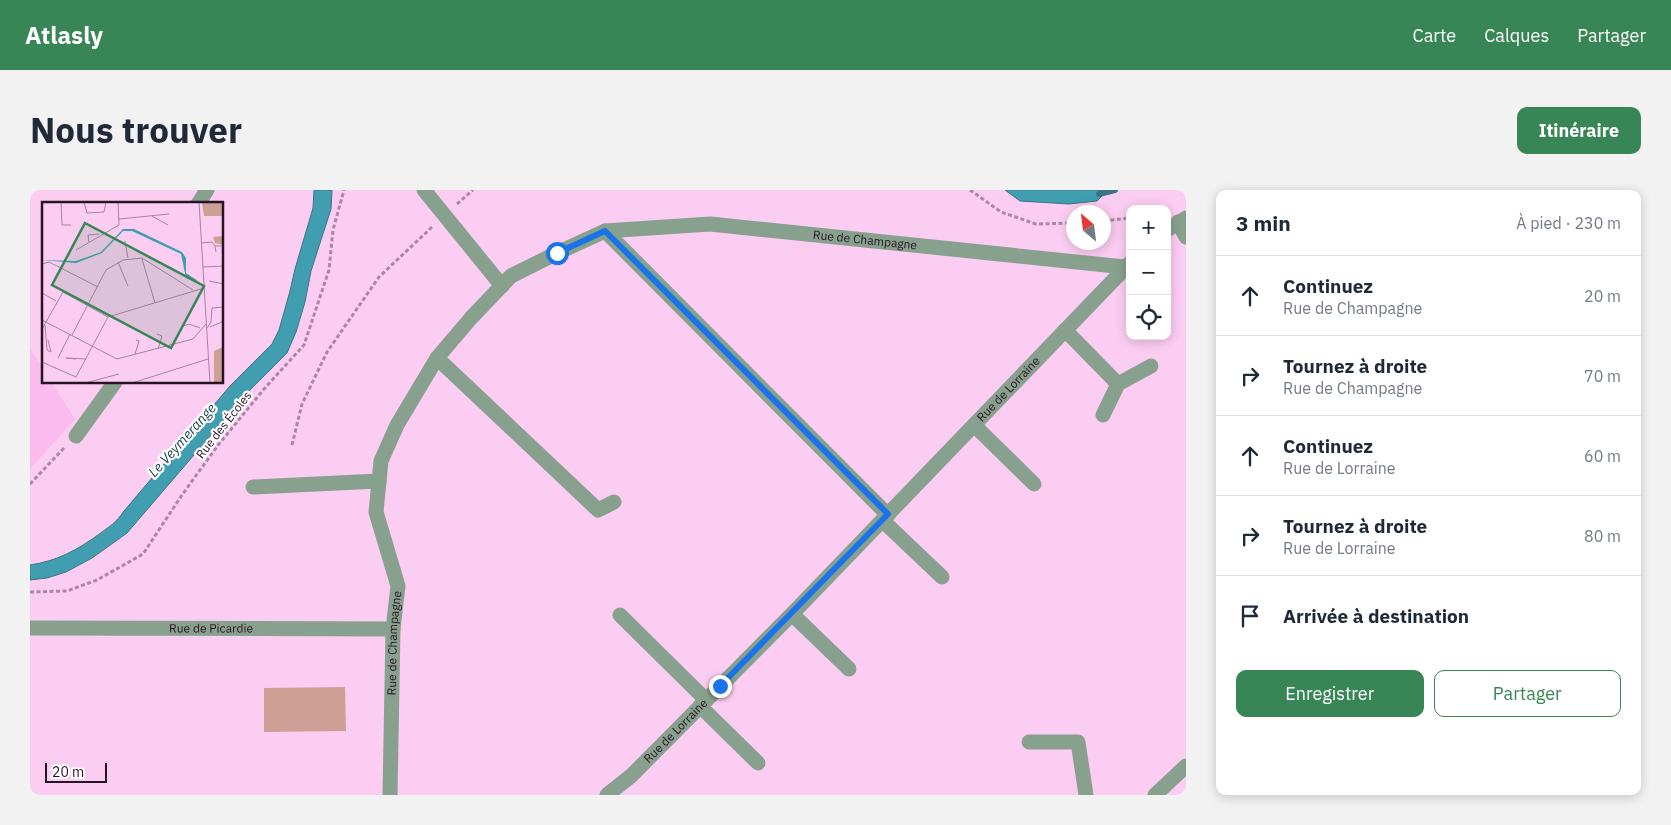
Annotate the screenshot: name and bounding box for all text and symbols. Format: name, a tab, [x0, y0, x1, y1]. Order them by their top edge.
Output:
text: Atlasly	[25, 19, 103, 51]
text: Carte	[1413, 24, 1456, 47]
text: Calques	[1484, 24, 1549, 47]
text: Partager	[1577, 24, 1646, 47]
text: Nous trouver	[30, 107, 242, 153]
button: Itinéraire	[1517, 107, 1641, 154]
inset map	[42, 202, 224, 384]
north arrow	[1066, 205, 1111, 250]
map controls	[1126, 205, 1171, 340]
button: +	[1126, 205, 1171, 250]
text: 3 min	[1236, 209, 1291, 237]
text: À pied · 230 m	[1516, 213, 1621, 233]
street label: Rue de Champagne	[812, 227, 918, 252]
route start	[546, 242, 569, 265]
button: −	[1126, 250, 1171, 295]
text: Continuez	[1283, 274, 1373, 298]
icon: ahead	[1236, 282, 1264, 310]
text: 20 m	[1584, 286, 1621, 306]
button: locate	[1126, 295, 1171, 340]
text: Rue de Champagne	[1283, 298, 1422, 318]
street label: Rue de Lorraine	[973, 353, 1043, 425]
text: Tournez à droite	[1283, 354, 1427, 378]
icon: right	[1236, 362, 1264, 390]
text: 70 m	[1584, 366, 1621, 386]
text: Rue de Champagne	[1283, 378, 1422, 398]
street label: Rue des Écoles	[193, 388, 255, 461]
water label: Le Veymerange	[144, 399, 220, 481]
text: Continuez	[1283, 434, 1373, 458]
icon: ahead	[1236, 442, 1264, 470]
text: 60 m	[1584, 446, 1621, 466]
text: Rue de Lorraine	[1283, 458, 1396, 478]
text: Tournez à droite	[1283, 514, 1427, 538]
icon: right	[1236, 522, 1264, 550]
text: 80 m	[1584, 526, 1621, 546]
text: Rue de Lorraine	[1283, 538, 1396, 558]
street label: Rue de Champagne	[384, 590, 404, 695]
icon: arrive	[1236, 602, 1264, 630]
text: Arrivée à destination	[1283, 604, 1469, 628]
street label: Rue de Picardie	[169, 620, 253, 636]
button: Enregistrer	[1236, 670, 1424, 717]
button: Partager	[1434, 670, 1621, 717]
route end	[709, 675, 732, 698]
street label: Rue de Lorraine	[640, 695, 711, 766]
scale bar	[45, 760, 108, 783]
text: 20 m	[52, 763, 84, 781]

